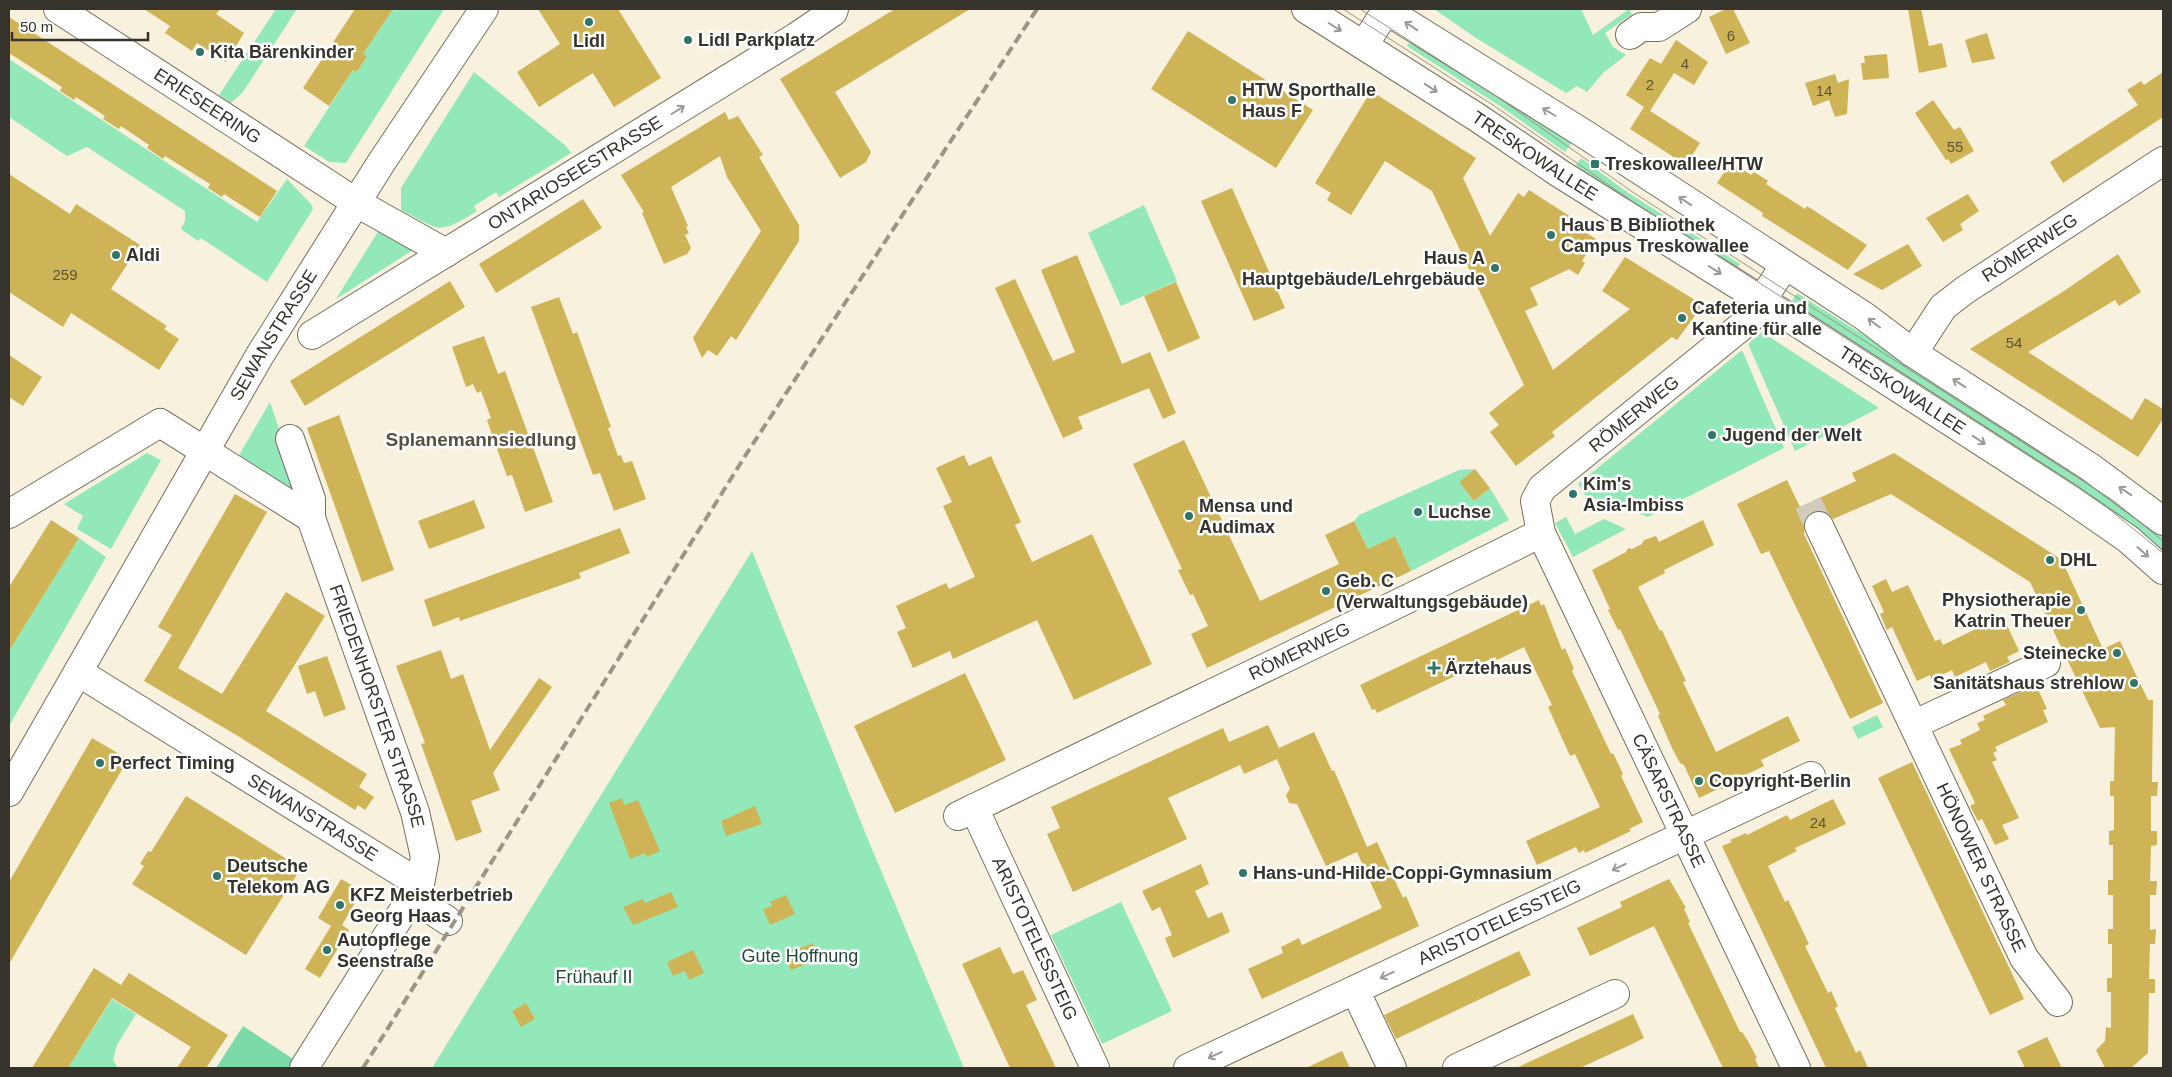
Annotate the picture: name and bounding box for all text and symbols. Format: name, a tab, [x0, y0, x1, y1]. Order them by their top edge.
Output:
scale bar	[12, 10, 149, 42]
marker: Lidl	[583, 16, 595, 28]
text: 50 m	[20, 18, 53, 35]
one-way arrow	[1404, 20, 1418, 31]
one-way arrow	[1327, 23, 1341, 33]
house number: 6	[1727, 27, 1735, 44]
place label: Lidl Parkplatz	[698, 30, 815, 50]
place label: Lidl	[573, 31, 605, 51]
marker: Lidl Parkplatz	[682, 34, 694, 46]
place label: Kita Bärenkinder	[210, 42, 354, 62]
marker: Kita Bärenkinder	[194, 46, 206, 58]
house number: 4	[1681, 55, 1689, 72]
street label: ERIESEERING	[150, 64, 264, 148]
house number: 2	[1646, 76, 1654, 93]
place label: HTW Sporthalle Haus F	[1242, 80, 1376, 121]
house number: 14	[1816, 82, 1832, 99]
one-way arrow	[1423, 83, 1437, 93]
marker: HTW Sporthalle Haus F	[1226, 94, 1238, 106]
one-way arrow	[670, 104, 684, 114]
one-way arrow	[1542, 106, 1556, 116]
street label: TRESKOWALLEE	[1468, 107, 1601, 205]
street label: ONTARIOSEESTRASSE	[484, 112, 666, 234]
house number: 55	[1947, 138, 1963, 155]
place label: Treskowallee/HTW	[1605, 154, 1763, 174]
marker: Treskowallee/HTW	[1589, 158, 1601, 170]
one-way arrow	[1678, 195, 1692, 206]
street label: RÖMERWEG	[1978, 209, 2081, 286]
place label: Haus B Bibliothek Campus Treskowallee	[1561, 215, 1749, 256]
marker: Haus B Bibliothek Campus Treskowallee	[1545, 229, 1557, 241]
place label: Aldi	[126, 245, 160, 265]
place label: Haus A Hauptgebäude/Lehrgebäude	[1242, 248, 1485, 289]
marker: Aldi	[110, 249, 122, 261]
marker: Haus A Hauptgebäude/Lehrgebäude	[1489, 262, 1501, 274]
one-way arrow	[1707, 265, 1721, 275]
house number: 259	[52, 266, 78, 283]
street label: SEWANSTRASSE	[226, 266, 321, 404]
place label: Cafeteria und Kantine für alle	[1692, 298, 1822, 339]
marker: Cafeteria und Kantine für alle	[1676, 312, 1688, 324]
one-way arrow	[1868, 318, 1881, 329]
house number: 54	[2006, 334, 2022, 351]
street label: TRESKOWALLEE	[1835, 342, 1969, 439]
street label: RÖMERWEG	[1585, 372, 1683, 456]
one-way arrow	[1953, 378, 1967, 388]
place label: Jugend der Welt	[1722, 425, 1862, 445]
district label: Splanemannsiedlung	[385, 429, 577, 450]
marker: Jugend der Welt	[1706, 429, 1718, 441]
one-way arrow	[1972, 435, 1986, 445]
place label: Kim's Asia-Imbiss	[1583, 474, 1684, 515]
one-way arrow	[2118, 486, 2132, 496]
marker: Kim's Asia-Imbiss	[1567, 488, 1579, 500]
place label: Mensa und Audimax	[1199, 496, 1293, 537]
place label: Luchse	[1428, 502, 1491, 522]
marker: Luchse	[1412, 506, 1424, 518]
marker: Mensa und Audimax	[1183, 510, 1195, 522]
one-way arrow	[2136, 546, 2149, 558]
place label: DHL	[2060, 550, 2097, 570]
marker: DHL	[2044, 554, 2056, 566]
place label: Geb. C (Verwaltungsgebäude)	[1336, 571, 1528, 612]
street label: FRIEDENHORSTER STRASSE	[325, 582, 428, 829]
marker: Geb. C (Verwaltungsgebäude)	[1320, 585, 1332, 597]
place label: Physiotherapie Katrin Theuer	[1942, 590, 2071, 631]
marker: Physiotherapie Katrin Theuer	[2075, 604, 2087, 616]
street label: RÖMERWEG	[1246, 619, 1353, 684]
place label: Steinecke	[2023, 643, 2107, 663]
marker: Steinecke	[2111, 647, 2123, 659]
place label: Ärztehaus	[1445, 658, 1532, 678]
marker: Ärztehaus	[1427, 661, 1441, 675]
place label: Sanitätshaus strehlow	[1933, 673, 2125, 693]
marker: Sanitätshaus strehlow	[2128, 677, 2140, 689]
street label: CÄSARSTRASSE	[1628, 730, 1709, 871]
place label: Perfect Timing	[110, 753, 235, 773]
marker: Perfect Timing	[94, 757, 106, 769]
street label: SEWANSTRASSE	[244, 770, 381, 865]
place label: Copyright-Berlin	[1709, 771, 1851, 791]
marker: Copyright-Berlin	[1693, 775, 1705, 787]
street label: HÖNOWER STRASSE	[1932, 780, 2030, 955]
house number: 24	[1810, 814, 1826, 831]
street label: ARISTOTELESSTEIG	[988, 854, 1081, 1023]
place label: Deutsche Telekom AG	[227, 856, 330, 897]
place label: Hans-und-Hilde-Coppi-Gymnasium	[1253, 863, 1552, 883]
one-way arrow	[1612, 863, 1627, 872]
marker: Hans-und-Hilde-Coppi-Gymnasium	[1237, 867, 1249, 879]
marker: Deutsche Telekom AG	[211, 870, 223, 882]
street label: ARISTOTELESSTEIG	[1415, 875, 1584, 969]
place label: KFZ Meisterbetrieb Georg Haas	[350, 885, 513, 926]
marker: KFZ Meisterbetrieb Georg Haas	[334, 899, 346, 911]
place label: Autopflege Seenstraße	[337, 930, 434, 971]
marker: Autopflege Seenstraße	[321, 944, 333, 956]
park label: Gute Hoffnung	[742, 946, 858, 966]
park label: Frühauf II	[555, 967, 633, 987]
one-way arrow	[1380, 971, 1395, 980]
one-way arrow	[1208, 1051, 1223, 1061]

